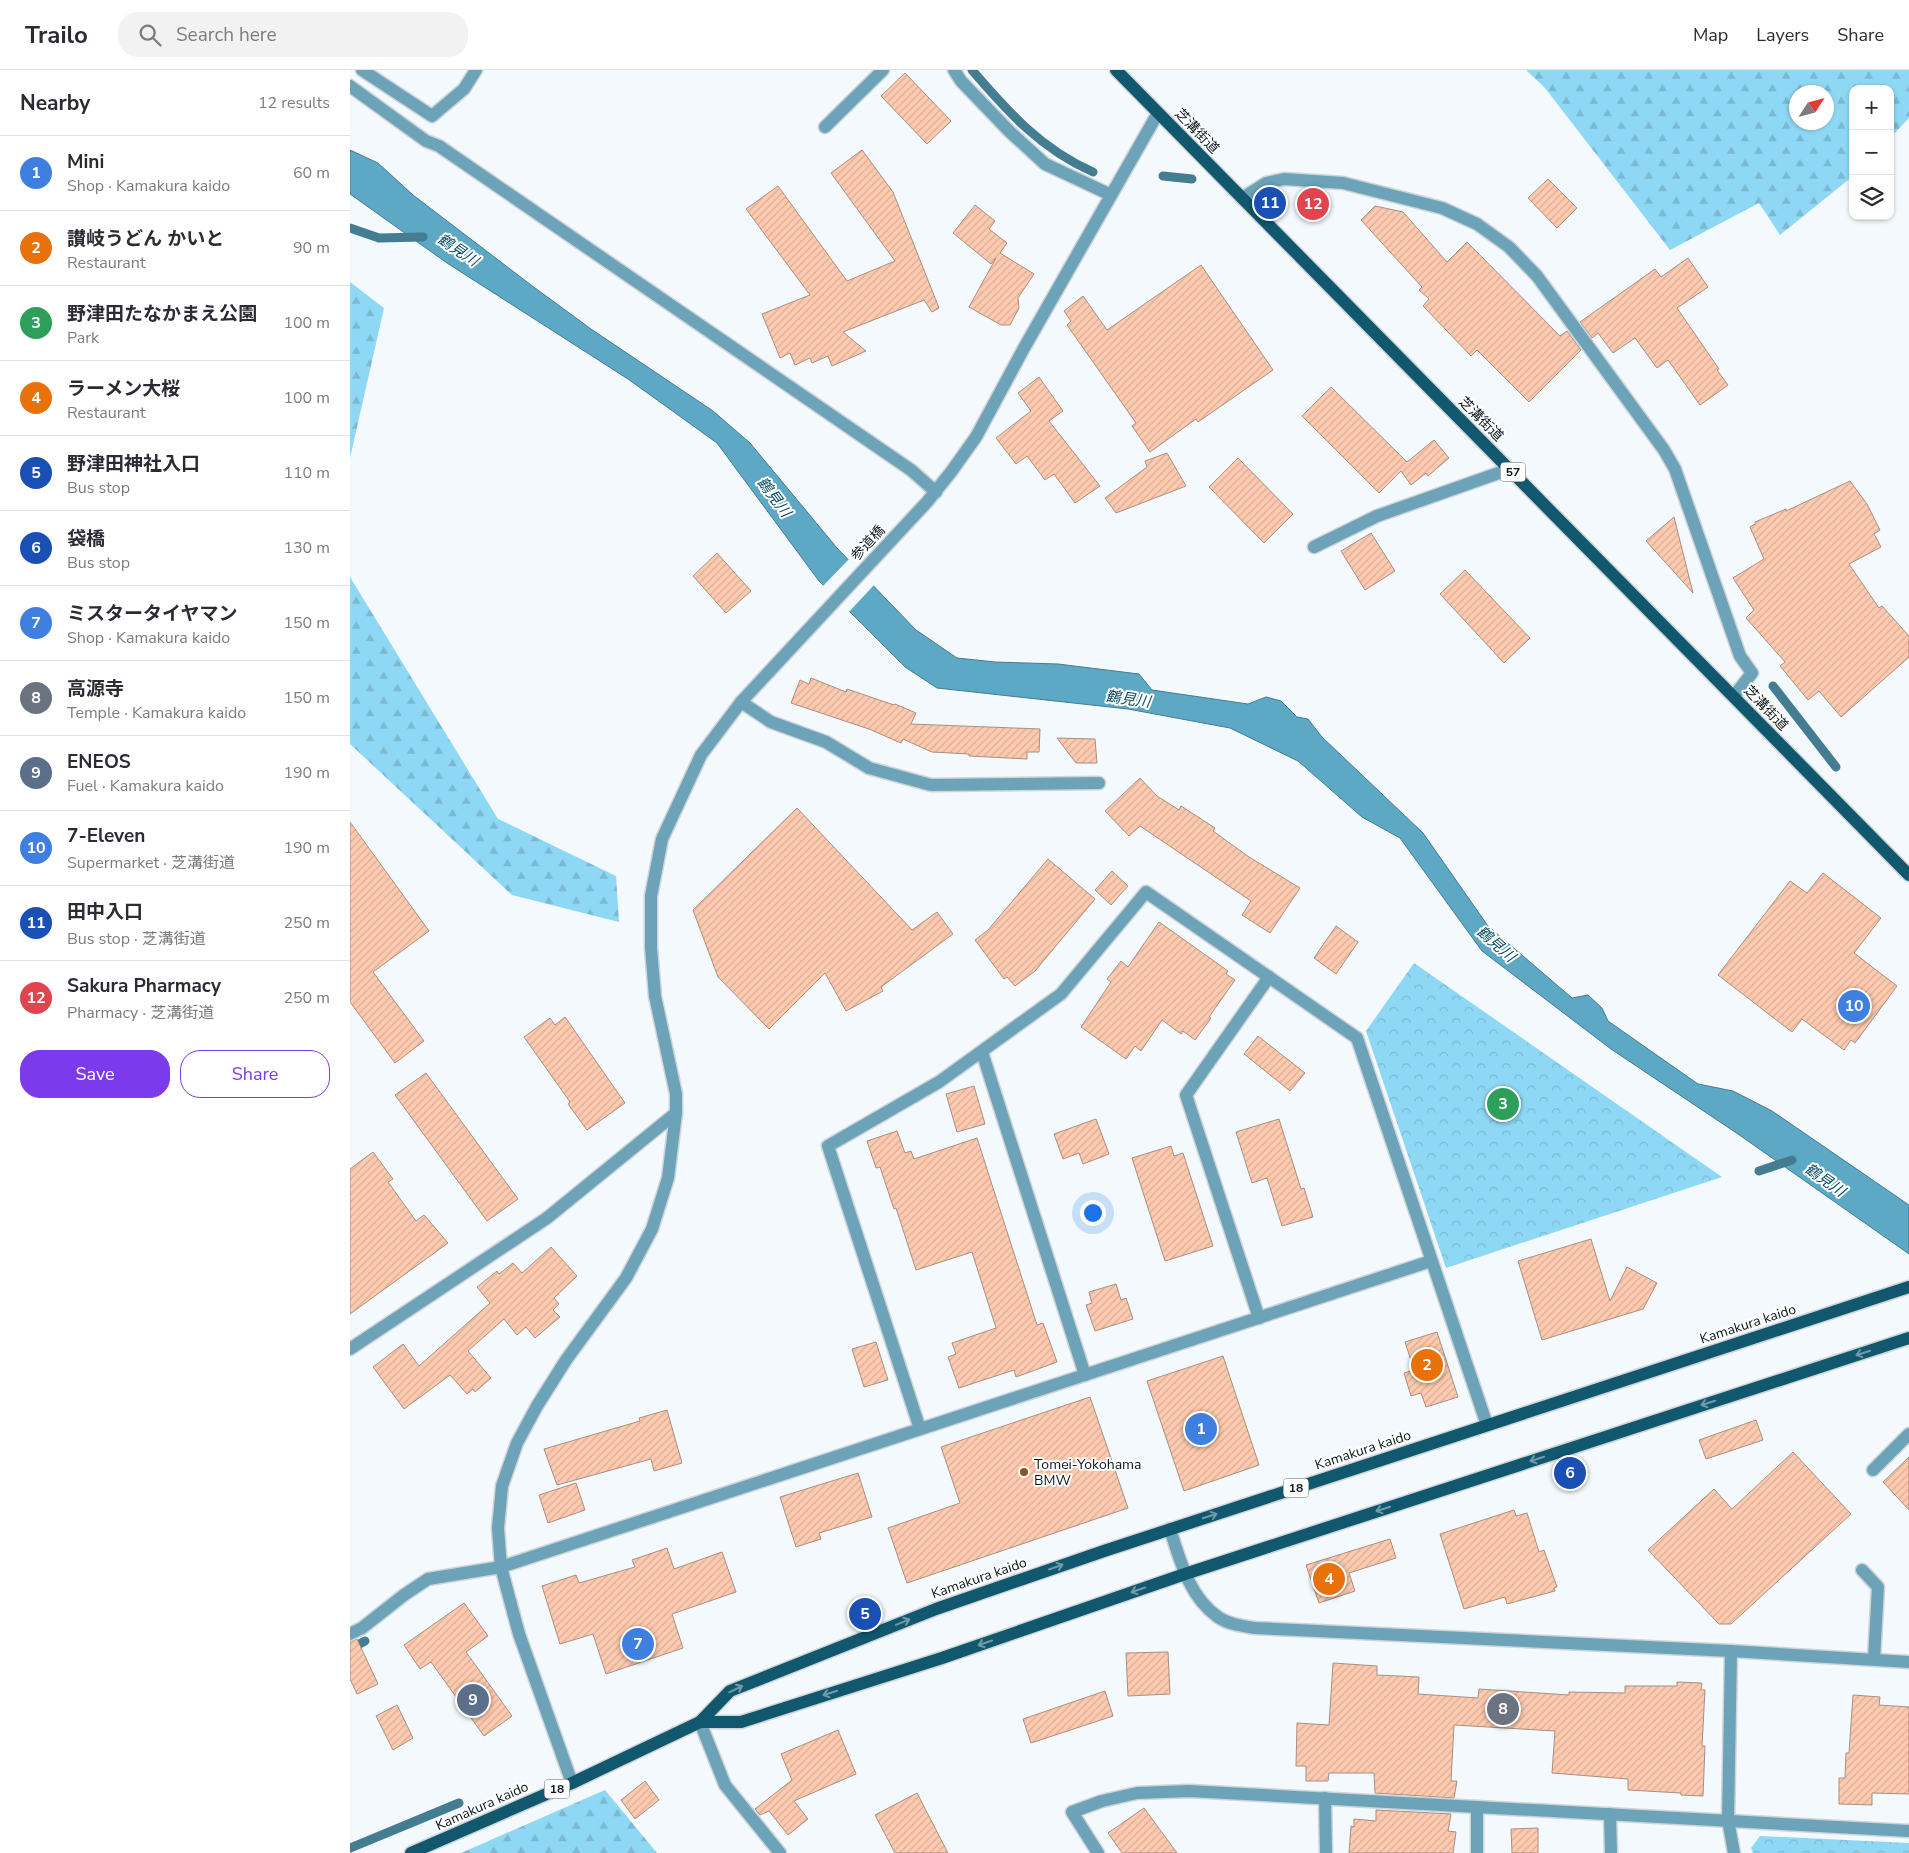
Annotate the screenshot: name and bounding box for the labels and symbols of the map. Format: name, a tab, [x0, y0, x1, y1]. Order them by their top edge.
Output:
north arrow	[1789, 85, 1834, 130]
street label: 芝溝街道	[1171, 104, 1223, 158]
pin: 11	[1254, 184, 1286, 222]
pin: 12	[1297, 185, 1329, 223]
water label: 鶴見川	[434, 229, 484, 272]
street label: 芝溝街道	[1454, 392, 1508, 446]
road number: 57	[1500, 462, 1526, 482]
water label: 鶴見川	[752, 473, 797, 523]
street label: 参道橋	[847, 521, 889, 565]
street label: 芝溝街道	[1740, 681, 1792, 735]
water label: 鶴見川	[1104, 686, 1154, 712]
water label: 鶴見川	[1472, 922, 1521, 968]
pin: 10	[1838, 987, 1870, 1025]
pin: 3	[1487, 1085, 1519, 1123]
water label: 鶴見川	[1801, 1159, 1851, 1202]
your location	[1080, 1200, 1106, 1226]
street label: Kamakura kaido	[1698, 1299, 1799, 1348]
pin: 2	[1411, 1346, 1443, 1384]
one-way arrow	[1855, 1348, 1871, 1358]
one-way arrow	[1701, 1399, 1717, 1409]
pin: 1	[1185, 1410, 1217, 1448]
street label: Kamakura kaido	[1313, 1425, 1414, 1474]
pin: 6	[1554, 1454, 1586, 1492]
place label: Tomei-Yokohama BMW	[1034, 1455, 1141, 1490]
one-way arrow	[1530, 1455, 1545, 1464]
marker: Tomei-Yokohama BMW	[1018, 1466, 1030, 1478]
road number: 18	[1284, 1479, 1308, 1498]
one-way arrow	[1375, 1505, 1391, 1515]
one-way arrow	[1202, 1511, 1217, 1520]
street label: Kamakura kaido	[929, 1553, 1030, 1603]
pin: 4	[1313, 1560, 1345, 1598]
one-way arrow	[1048, 1562, 1063, 1571]
one-way arrow	[1131, 1585, 1147, 1595]
pin: 5	[849, 1595, 881, 1633]
one-way arrow	[895, 1617, 910, 1626]
pin: 7	[622, 1625, 654, 1663]
one-way arrow	[978, 1639, 993, 1648]
pin: 9	[457, 1681, 489, 1719]
one-way arrow	[728, 1684, 743, 1694]
one-way arrow	[823, 1689, 839, 1699]
pin: 8	[1487, 1690, 1519, 1728]
street label: Kamakura kaido	[432, 1777, 532, 1835]
road number: 18	[544, 1780, 570, 1798]

